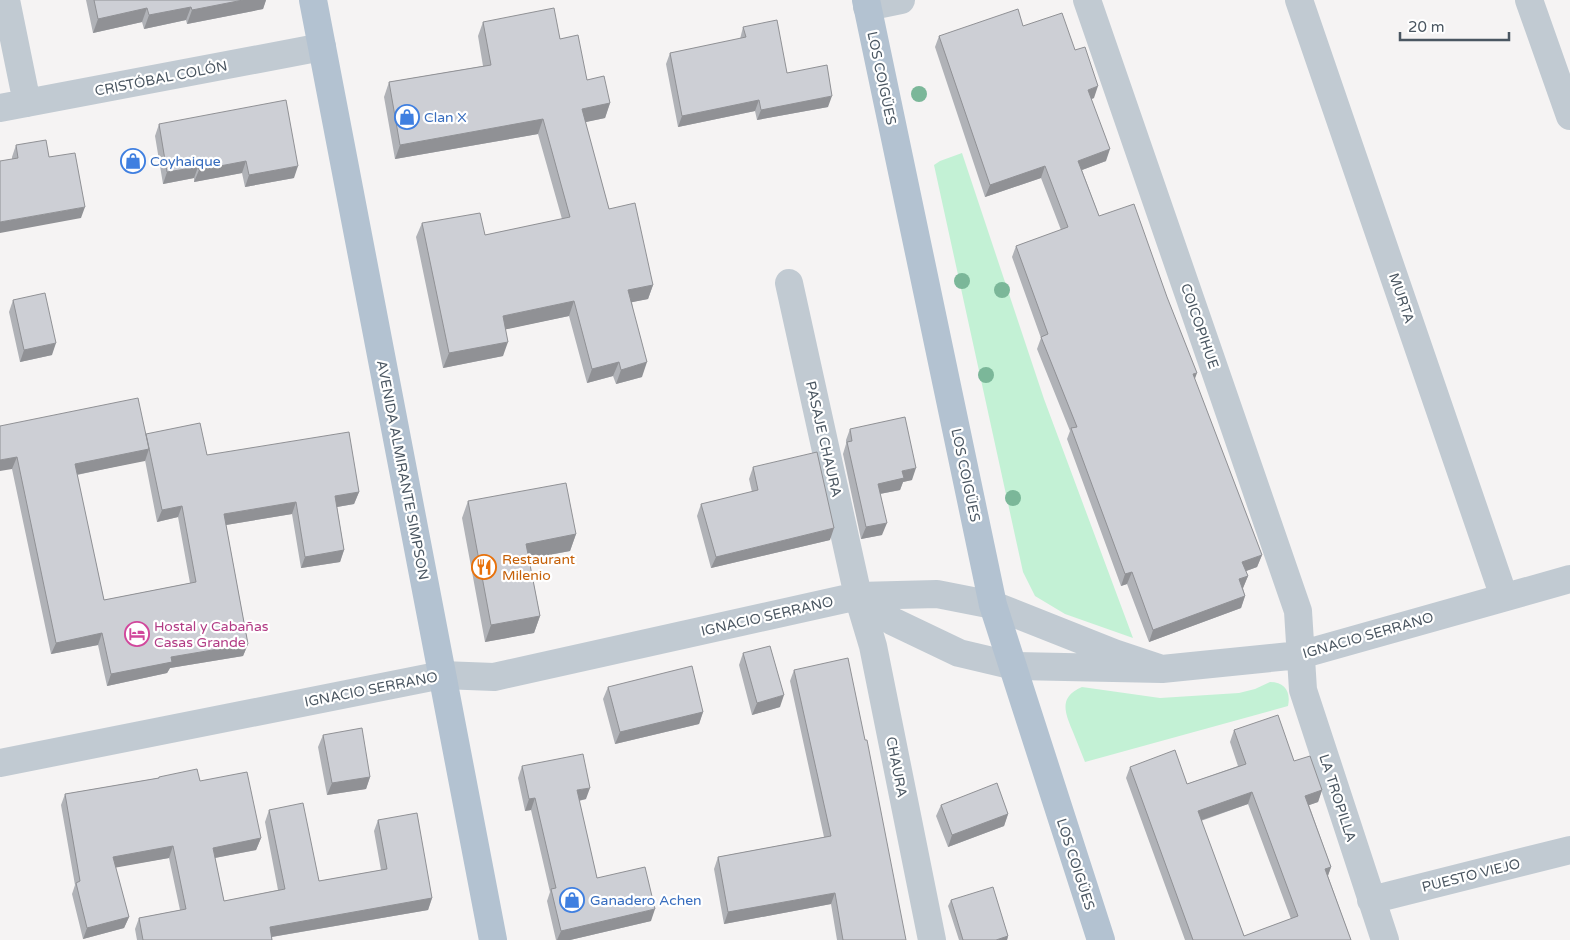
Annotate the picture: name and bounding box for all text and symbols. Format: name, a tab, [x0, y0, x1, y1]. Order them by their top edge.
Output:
scale bar	[1400, 10, 1509, 42]
text: 20 m	[1408, 18, 1445, 36]
street label: LOS COIGÜES	[863, 30, 900, 127]
street label: CRISTÓBAL COLÓN	[93, 57, 229, 100]
shop icon: Clan X	[394, 104, 420, 130]
place label: Clan X	[424, 109, 467, 126]
shop icon: Coyhaique	[120, 148, 146, 174]
place label: Coyhaique	[150, 153, 221, 170]
street label: MURTA	[1385, 271, 1418, 326]
street label: COICOPIHUE	[1177, 281, 1222, 371]
street label: AVENIDA ALMIRANTE SIMPSON	[373, 359, 432, 581]
street label: PASAJE CHAURA	[802, 379, 845, 499]
street label: LOS COIGÜES	[947, 427, 984, 524]
place label: Restaurant Milenio	[502, 551, 576, 584]
restaurant icon: Restaurant Milenio	[471, 554, 497, 580]
street label: IGNACIO SERRANO	[699, 593, 835, 640]
street label: IGNACIO SERRANO	[1301, 609, 1436, 662]
place label: Hostal y Cabañas Casas Grande	[154, 618, 269, 651]
hotel icon: Hostal y Cabañas Casas Grande	[124, 621, 150, 647]
street label: IGNACIO SERRANO	[303, 668, 439, 711]
street label: CHAURA	[882, 735, 911, 799]
street label: LA TROPILLA	[1315, 752, 1360, 844]
street label: LOS COIGÜES	[1053, 816, 1098, 912]
street label: PUESTO VIEJO	[1420, 855, 1522, 896]
shop icon: Ganadero Achen	[559, 887, 585, 913]
place label: Ganadero Achen	[590, 892, 702, 909]

